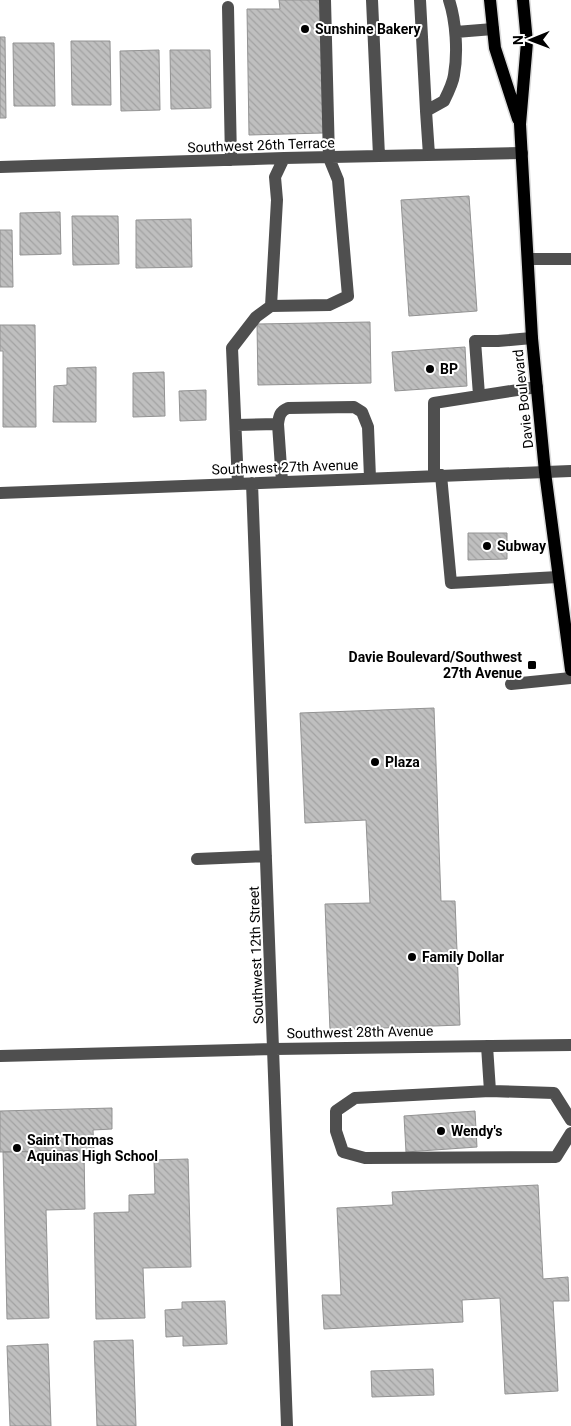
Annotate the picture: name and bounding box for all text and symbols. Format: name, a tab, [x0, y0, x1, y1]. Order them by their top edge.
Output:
north arrow	[506, 15, 556, 65]
place label: Sunshine Bakery	[315, 21, 422, 37]
marker: Sunshine Bakery	[299, 23, 311, 35]
text: N	[510, 35, 526, 45]
street label: Southwest 26th Terrace	[187, 134, 335, 156]
street label: Davie Boulevard	[510, 349, 536, 449]
place label: BP	[440, 361, 458, 377]
marker: BP	[424, 363, 436, 375]
street label: Southwest 27th Avenue	[211, 456, 359, 478]
place label: Subway	[497, 538, 547, 554]
marker: Subway	[481, 540, 493, 552]
place label: Davie Boulevard/Southwest 27th Avenue	[349, 649, 522, 681]
marker: Davie Boulevard/Southwest 27th Avenue	[526, 659, 538, 671]
place label: Plaza	[385, 754, 420, 770]
marker: Plaza	[369, 756, 381, 768]
street label: Southwest 12th Street	[246, 885, 266, 1024]
place label: Family Dollar	[422, 949, 504, 965]
marker: Family Dollar	[406, 951, 418, 963]
street label: Southwest 28th Avenue	[286, 1023, 434, 1041]
place label: Wendy's	[451, 1123, 502, 1139]
marker: Wendy's	[435, 1125, 447, 1137]
place label: Saint Thomas Aquinas High School	[27, 1132, 158, 1164]
marker: Saint Thomas Aquinas High School	[11, 1142, 23, 1154]

